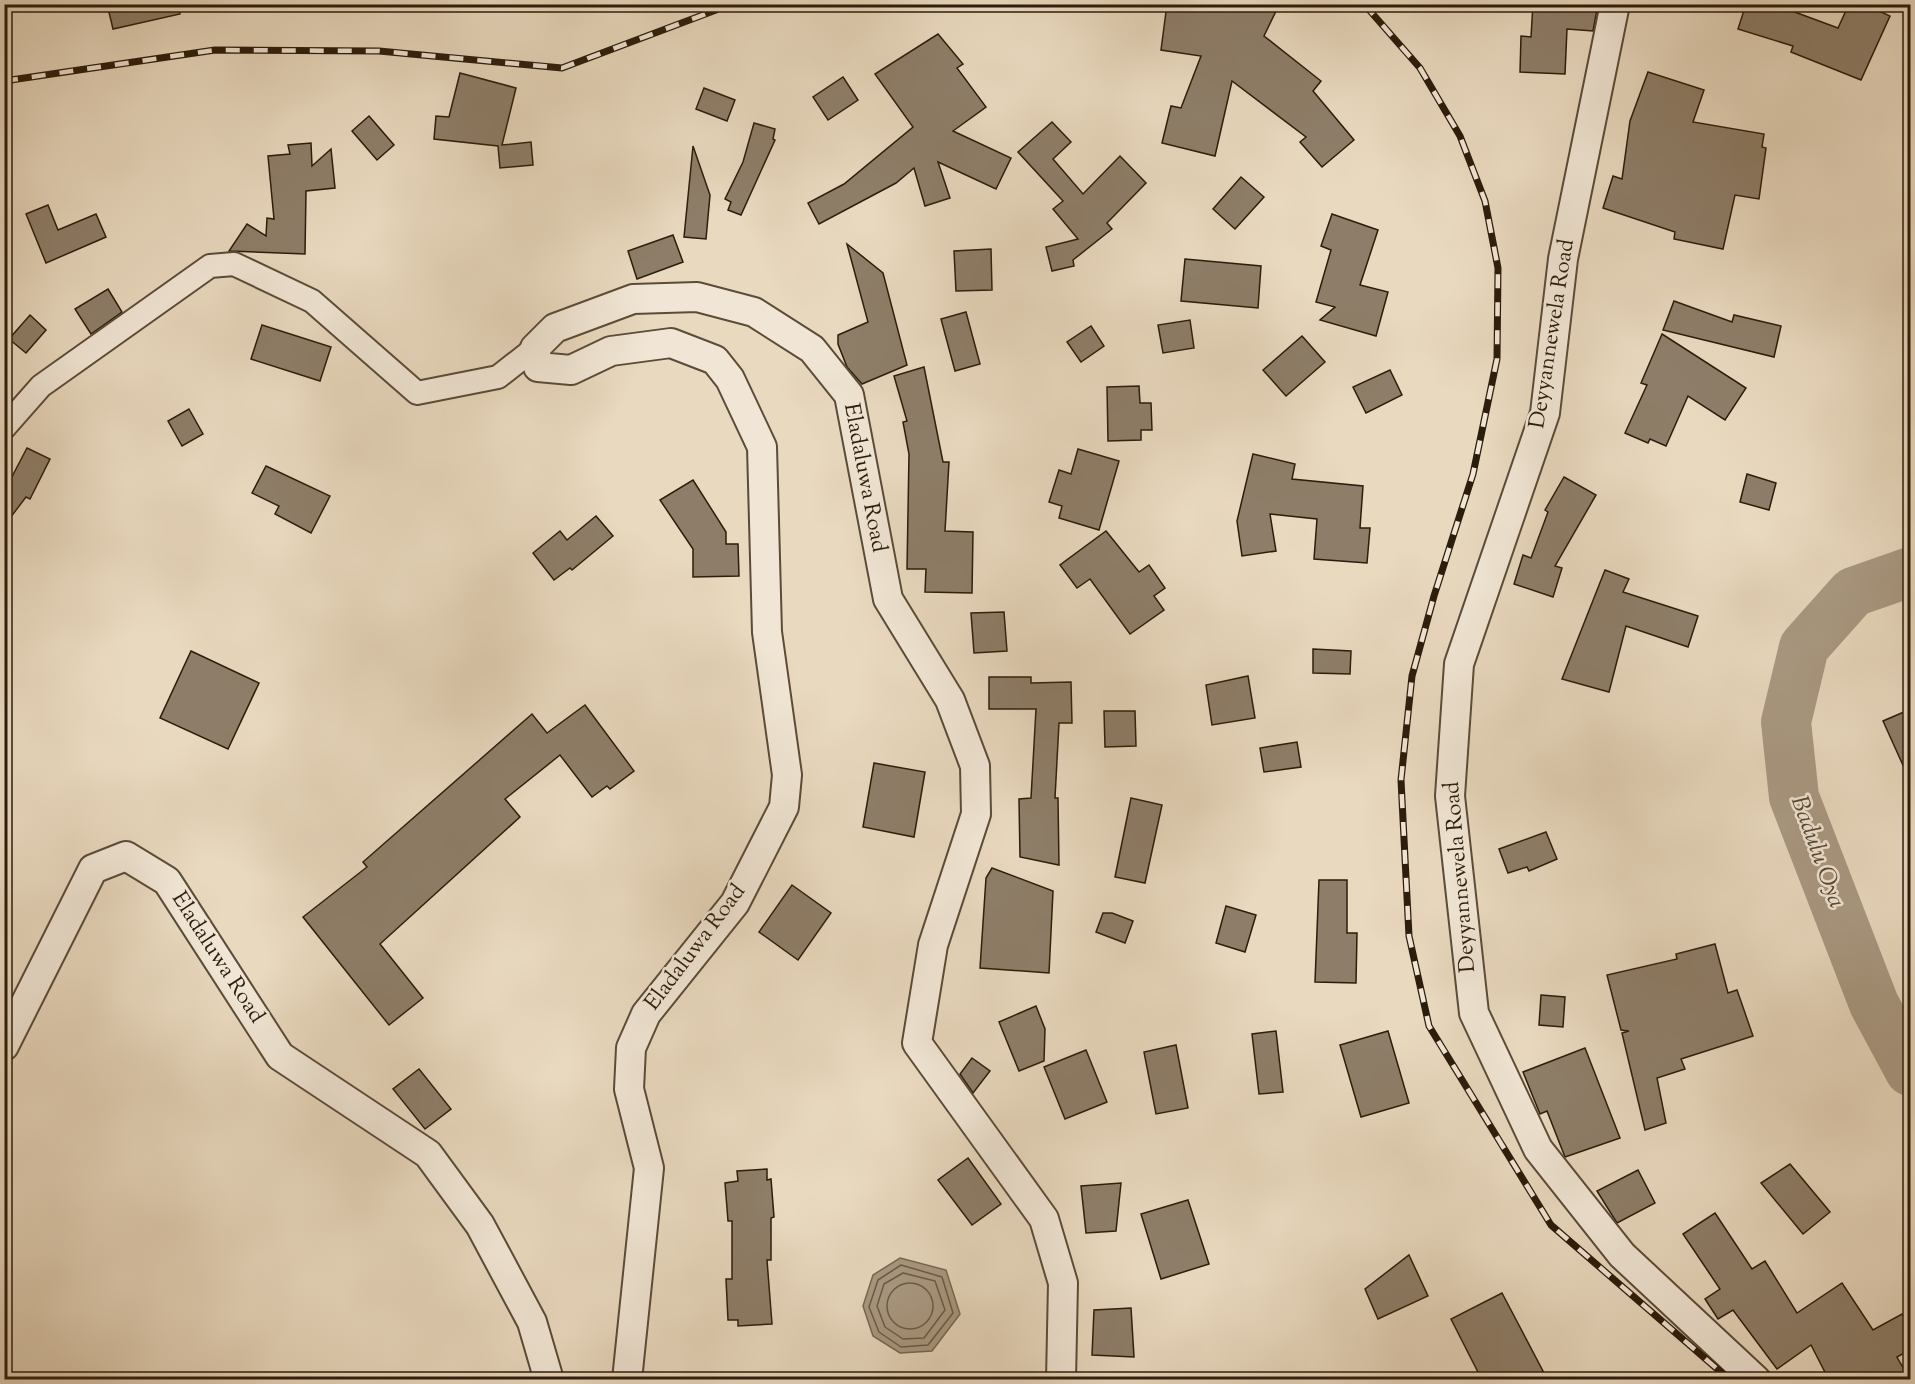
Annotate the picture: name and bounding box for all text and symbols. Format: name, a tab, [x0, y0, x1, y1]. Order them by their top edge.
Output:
street label: Deyyannewela Road	[1522, 237, 1584, 431]
street label: Eladaluwa Road	[834, 401, 894, 555]
street label: Deyyannewela Road	[1437, 780, 1485, 974]
water label: Badulu Oya	[1781, 791, 1853, 913]
street label: Eladaluwa Road	[638, 878, 754, 1018]
street label: Eladaluwa Road	[162, 886, 272, 1030]

